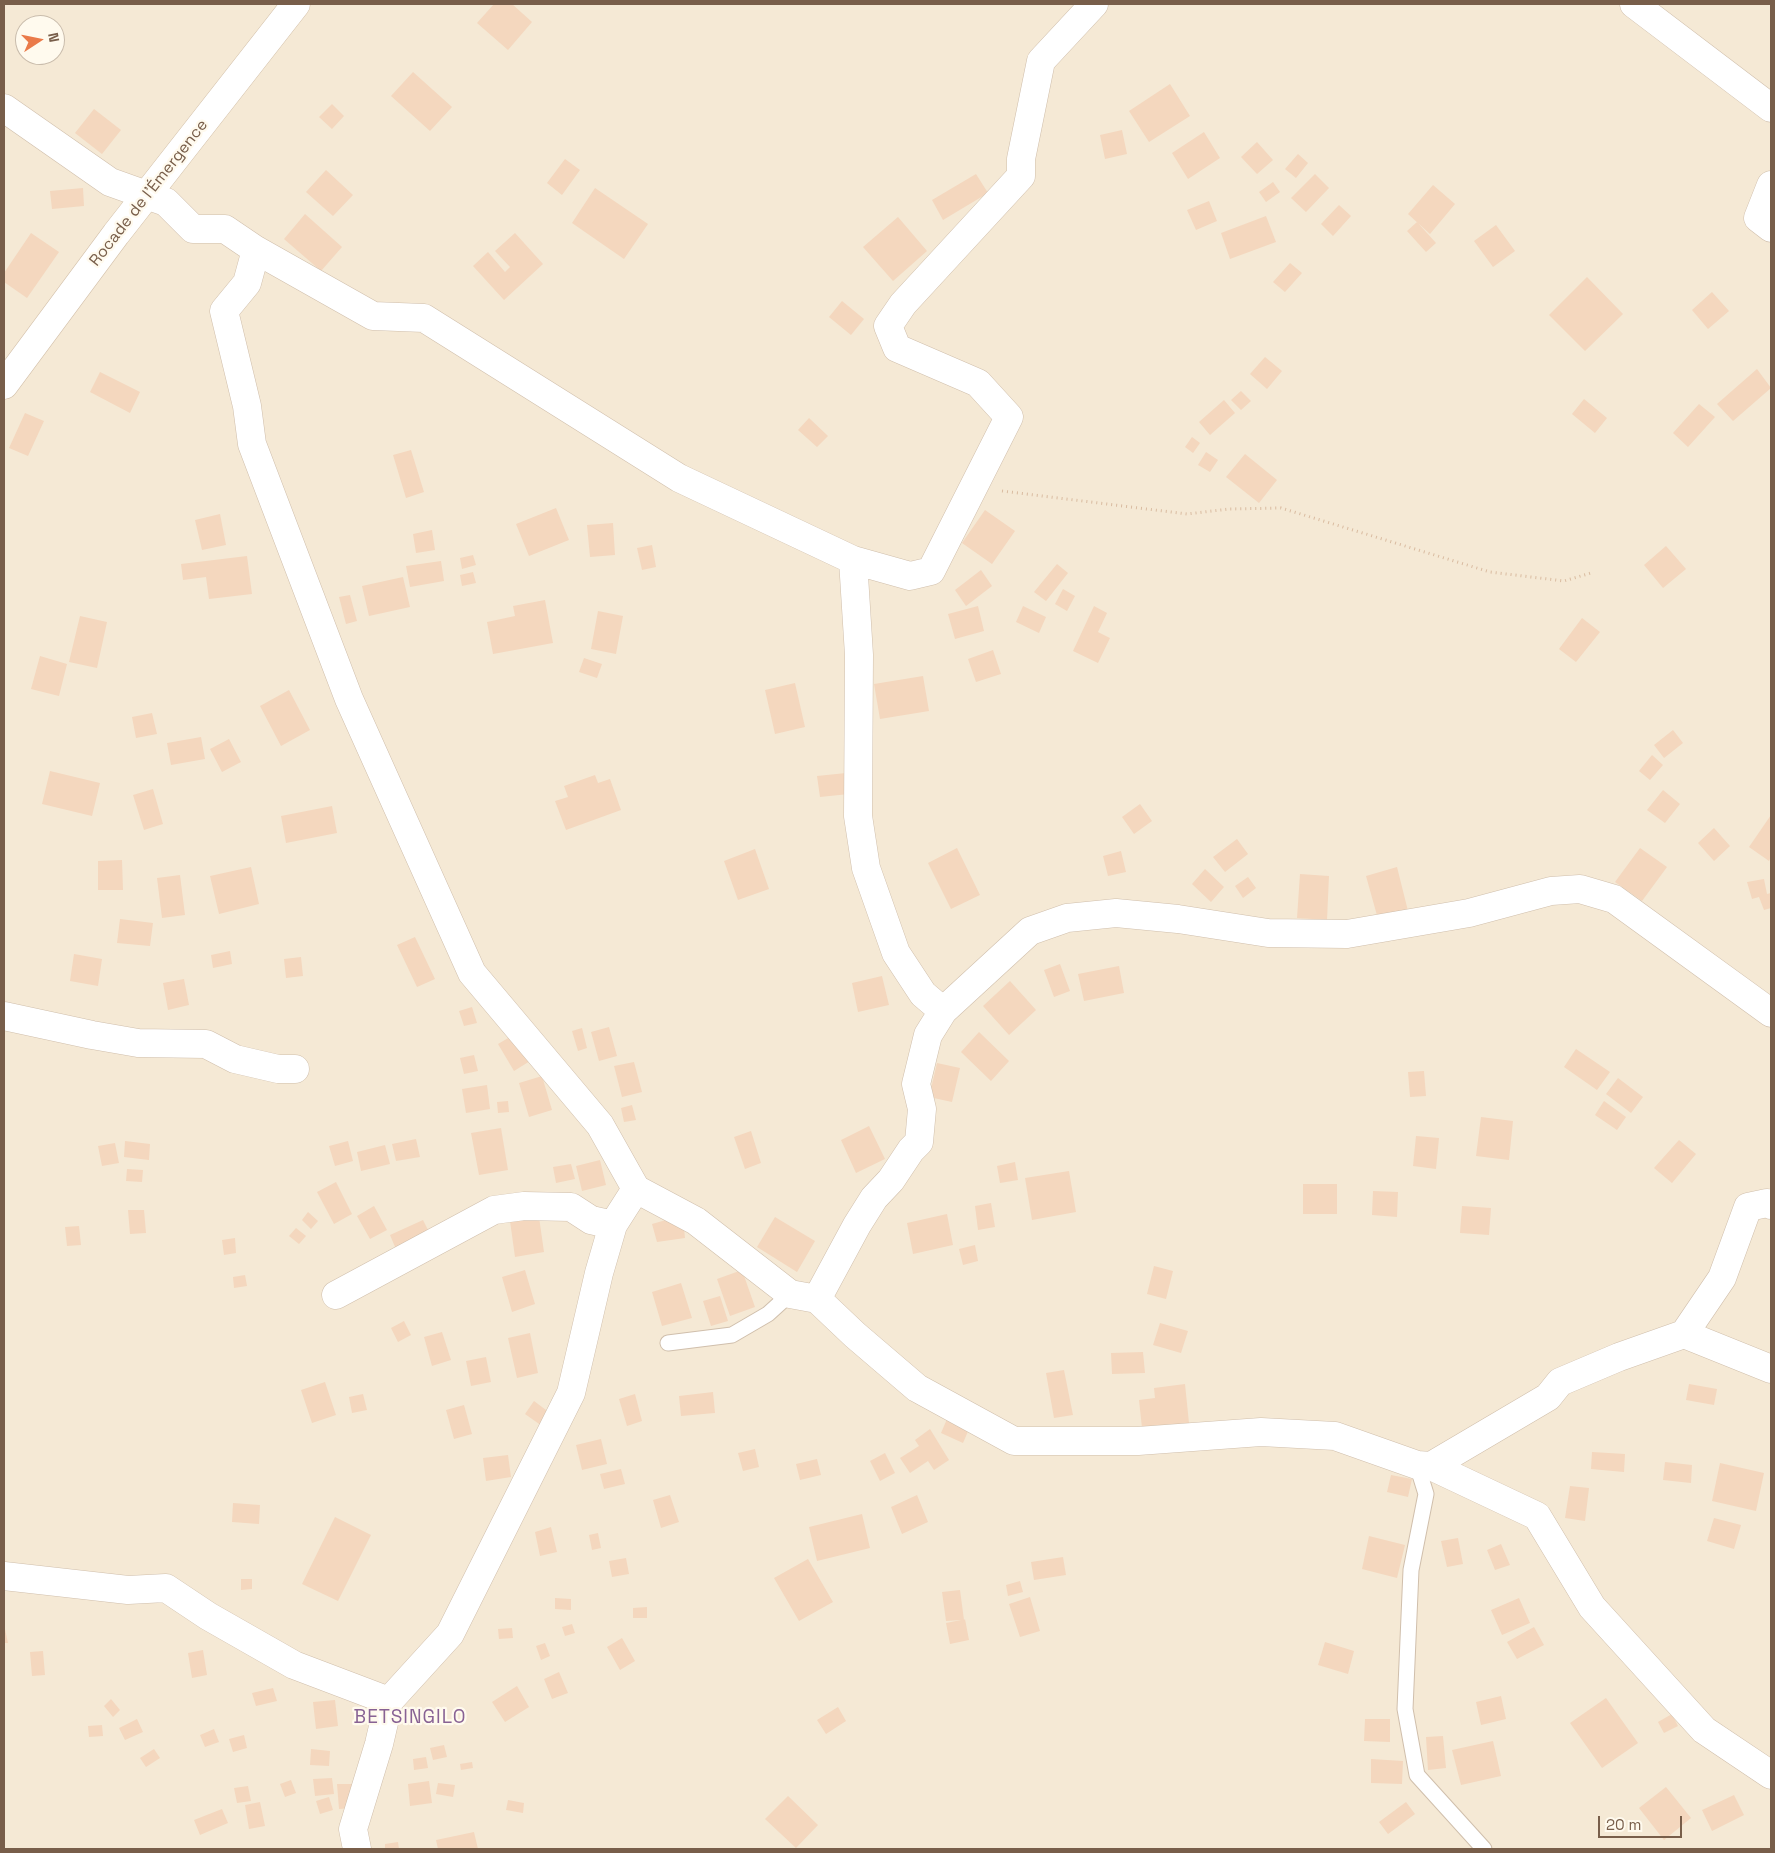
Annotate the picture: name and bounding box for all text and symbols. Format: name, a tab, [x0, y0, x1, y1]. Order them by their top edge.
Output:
north arrow	[15, 15, 65, 65]
text: N	[44, 31, 63, 44]
street label: Rocade de l'Émergence	[86, 116, 212, 270]
district label: BETSINGILO	[352, 1707, 468, 1729]
scale bar	[1600, 1806, 1684, 1838]
text: 20 m	[1606, 1815, 1641, 1834]

